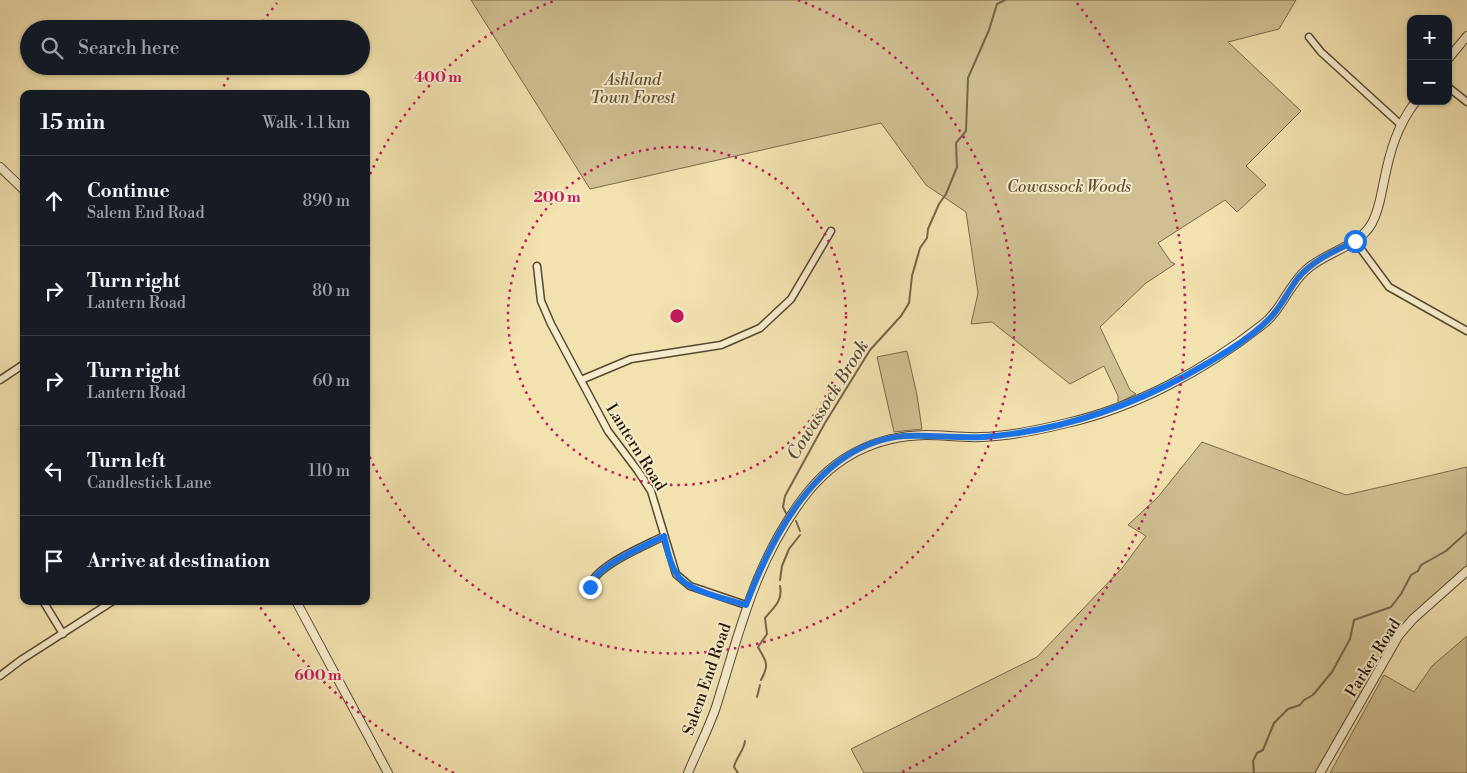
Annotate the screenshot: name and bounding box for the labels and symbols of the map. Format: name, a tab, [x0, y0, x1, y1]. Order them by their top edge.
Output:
text: 400 m	[414, 68, 462, 87]
park label: Ashland Town Forest	[591, 70, 676, 108]
park label: Cowassock Woods	[1007, 177, 1131, 197]
text: 200 m	[533, 188, 581, 207]
route start	[1344, 230, 1367, 253]
centre of rings	[668, 307, 686, 325]
water label: Cowassock Brook	[782, 336, 874, 464]
street label: Lantern Road	[601, 400, 671, 494]
route end	[579, 576, 602, 599]
street label: Parker Road	[1341, 615, 1405, 701]
street label: Salem End Road	[678, 620, 736, 738]
text: 600 m	[294, 666, 342, 685]

